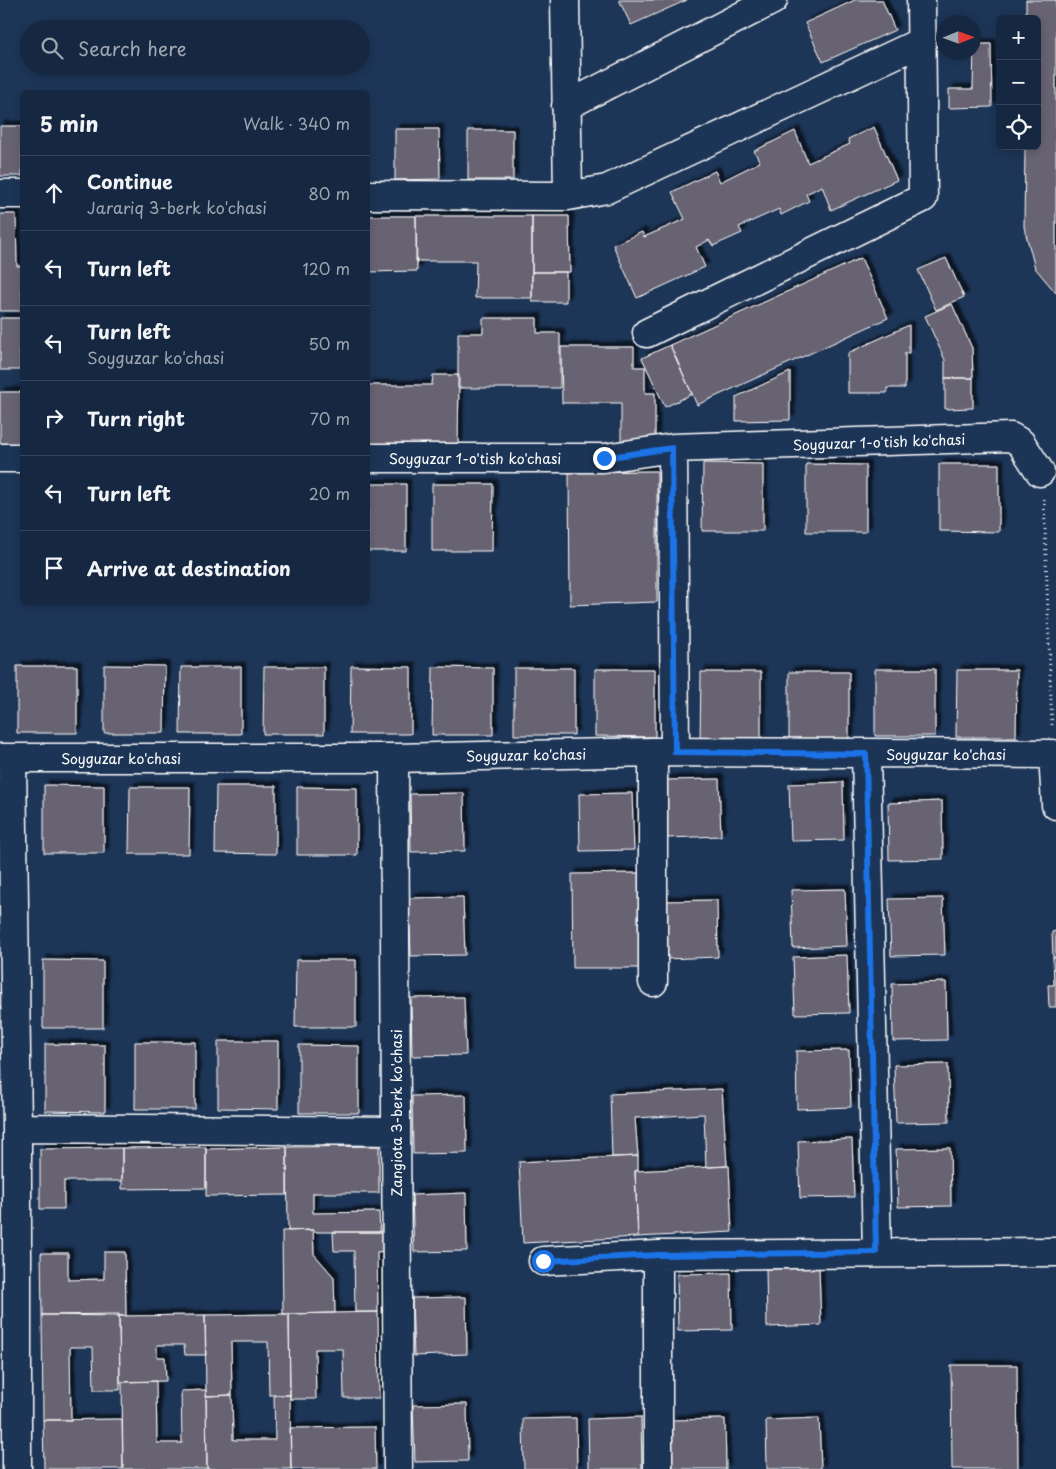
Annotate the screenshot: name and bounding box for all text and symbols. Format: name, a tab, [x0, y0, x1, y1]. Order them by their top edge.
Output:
north arrow	[936, 15, 981, 60]
map controls	[996, 15, 1041, 150]
button: +	[996, 15, 1041, 60]
search box	[20, 20, 370, 75]
icon: search	[38, 34, 66, 62]
text: Search here	[78, 34, 187, 62]
button: −	[996, 60, 1041, 105]
button: locate	[996, 105, 1041, 150]
text: 5 min	[40, 107, 98, 139]
text: Walk · 340 m	[243, 111, 350, 135]
text: Continue	[87, 167, 173, 195]
icon: ahead	[40, 179, 68, 207]
text: 80 m	[308, 181, 350, 205]
text: Jarariq 3-berk ko'chasi	[87, 195, 267, 219]
icon: left	[40, 254, 68, 282]
text: Turn left	[87, 254, 171, 282]
text: 120 m	[303, 256, 350, 280]
text: Turn left	[87, 317, 171, 345]
icon: left	[40, 329, 68, 357]
text: 50 m	[309, 331, 350, 355]
text: Soyguzar ko'chasi	[87, 345, 224, 369]
icon: right	[40, 404, 68, 432]
text: Turn right	[87, 404, 185, 432]
text: 70 m	[310, 406, 350, 430]
street label: Soyguzar 1-o'tish ko'chasi	[792, 428, 966, 456]
route end	[593, 447, 616, 470]
street label: Soyguzar 1-o'tish ko'chasi	[389, 448, 561, 469]
icon: left	[40, 479, 68, 507]
text: Turn left	[87, 479, 171, 507]
text: 20 m	[309, 481, 350, 505]
icon: arrive	[40, 554, 68, 582]
text: Arrive at destination	[87, 554, 291, 582]
street label: Soyguzar ko'chasi	[466, 743, 586, 767]
street label: Soyguzar ko'chasi	[886, 744, 1006, 765]
street label: Soyguzar ko'chasi	[61, 748, 181, 769]
street label: Zangiota 3-berk ko'chasi	[386, 1029, 407, 1197]
route start	[532, 1250, 555, 1273]

